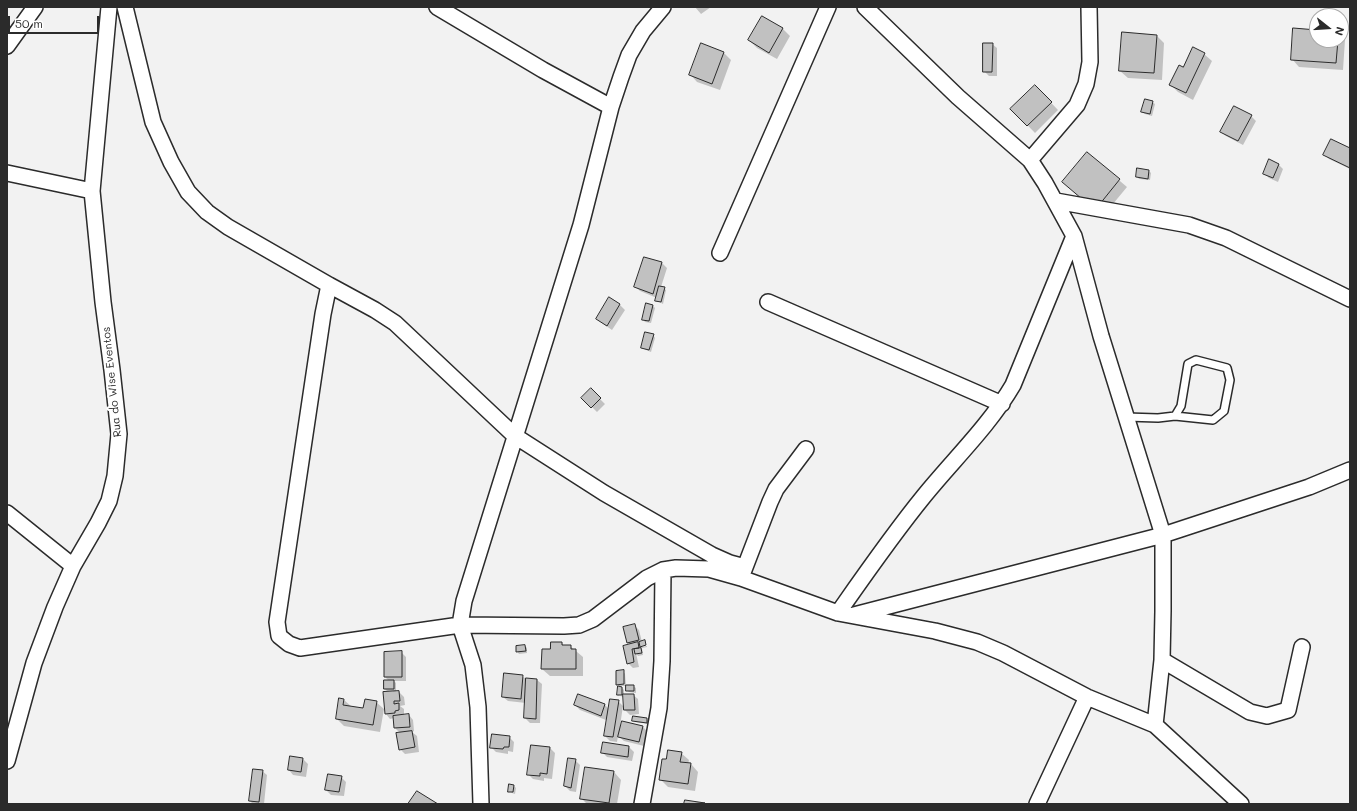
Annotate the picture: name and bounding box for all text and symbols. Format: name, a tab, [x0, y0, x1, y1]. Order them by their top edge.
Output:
scale bar	[10, 8, 101, 34]
north arrow	[1309, 8, 1349, 48]
text: 50 m	[15, 15, 43, 31]
text: N	[1332, 25, 1348, 38]
street label: Rua do Wise Eventos	[100, 326, 124, 438]

